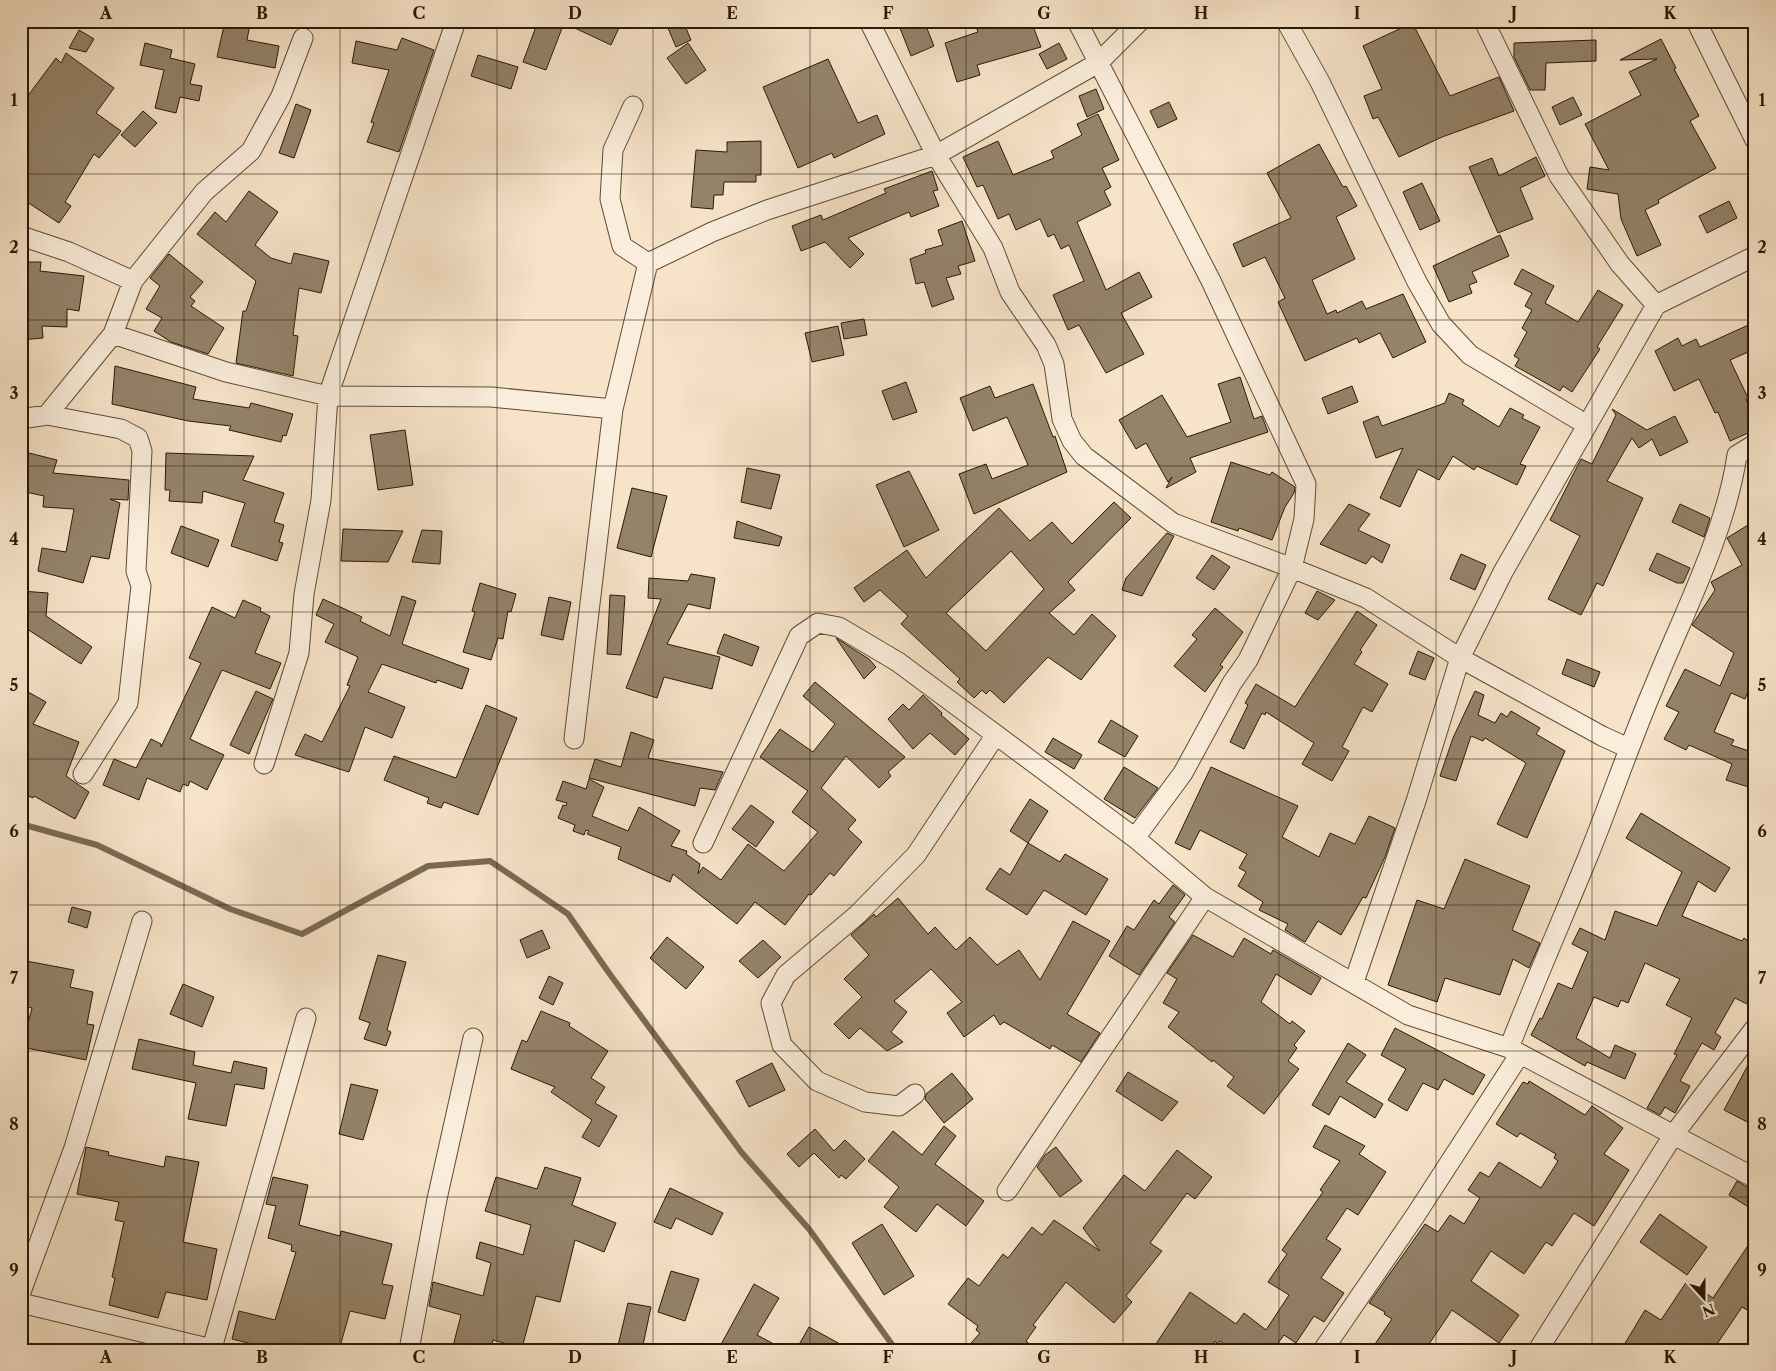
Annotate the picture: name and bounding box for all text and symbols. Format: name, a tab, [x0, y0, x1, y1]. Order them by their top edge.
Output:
text: A	[99, 3, 113, 23]
text: B	[256, 3, 268, 23]
text: C	[413, 3, 425, 23]
text: D	[568, 3, 582, 23]
text: E	[726, 3, 738, 23]
text: F	[883, 3, 894, 23]
text: G	[1037, 3, 1051, 23]
text: H	[1194, 3, 1208, 23]
text: I	[1354, 3, 1361, 23]
text: J	[1508, 3, 1517, 23]
text: K	[1664, 3, 1678, 23]
text: 1	[10, 90, 18, 110]
text: 1	[1758, 90, 1766, 110]
text: 2	[9, 237, 19, 257]
text: 2	[1757, 237, 1767, 257]
text: 3	[9, 383, 19, 403]
text: 3	[1757, 383, 1767, 403]
text: 4	[9, 529, 19, 549]
text: 4	[1757, 529, 1767, 549]
text: 5	[10, 675, 19, 695]
text: 5	[1758, 675, 1767, 695]
text: 6	[9, 821, 19, 841]
text: 6	[1757, 821, 1767, 841]
text: 7	[10, 968, 19, 988]
text: 7	[1758, 968, 1767, 988]
text: 8	[9, 1114, 19, 1134]
text: 8	[1757, 1114, 1767, 1134]
text: 9	[9, 1260, 19, 1280]
text: 9	[1757, 1260, 1767, 1280]
north arrow	[1678, 1274, 1728, 1324]
text: N	[1700, 1300, 1718, 1321]
text: A	[99, 1347, 113, 1367]
text: B	[256, 1347, 268, 1367]
text: C	[413, 1347, 425, 1367]
text: D	[568, 1347, 582, 1367]
text: E	[726, 1347, 738, 1367]
text: F	[883, 1347, 894, 1367]
text: G	[1037, 1347, 1051, 1367]
text: H	[1194, 1347, 1208, 1367]
text: I	[1354, 1347, 1361, 1367]
text: J	[1508, 1347, 1517, 1367]
text: K	[1664, 1347, 1678, 1367]

